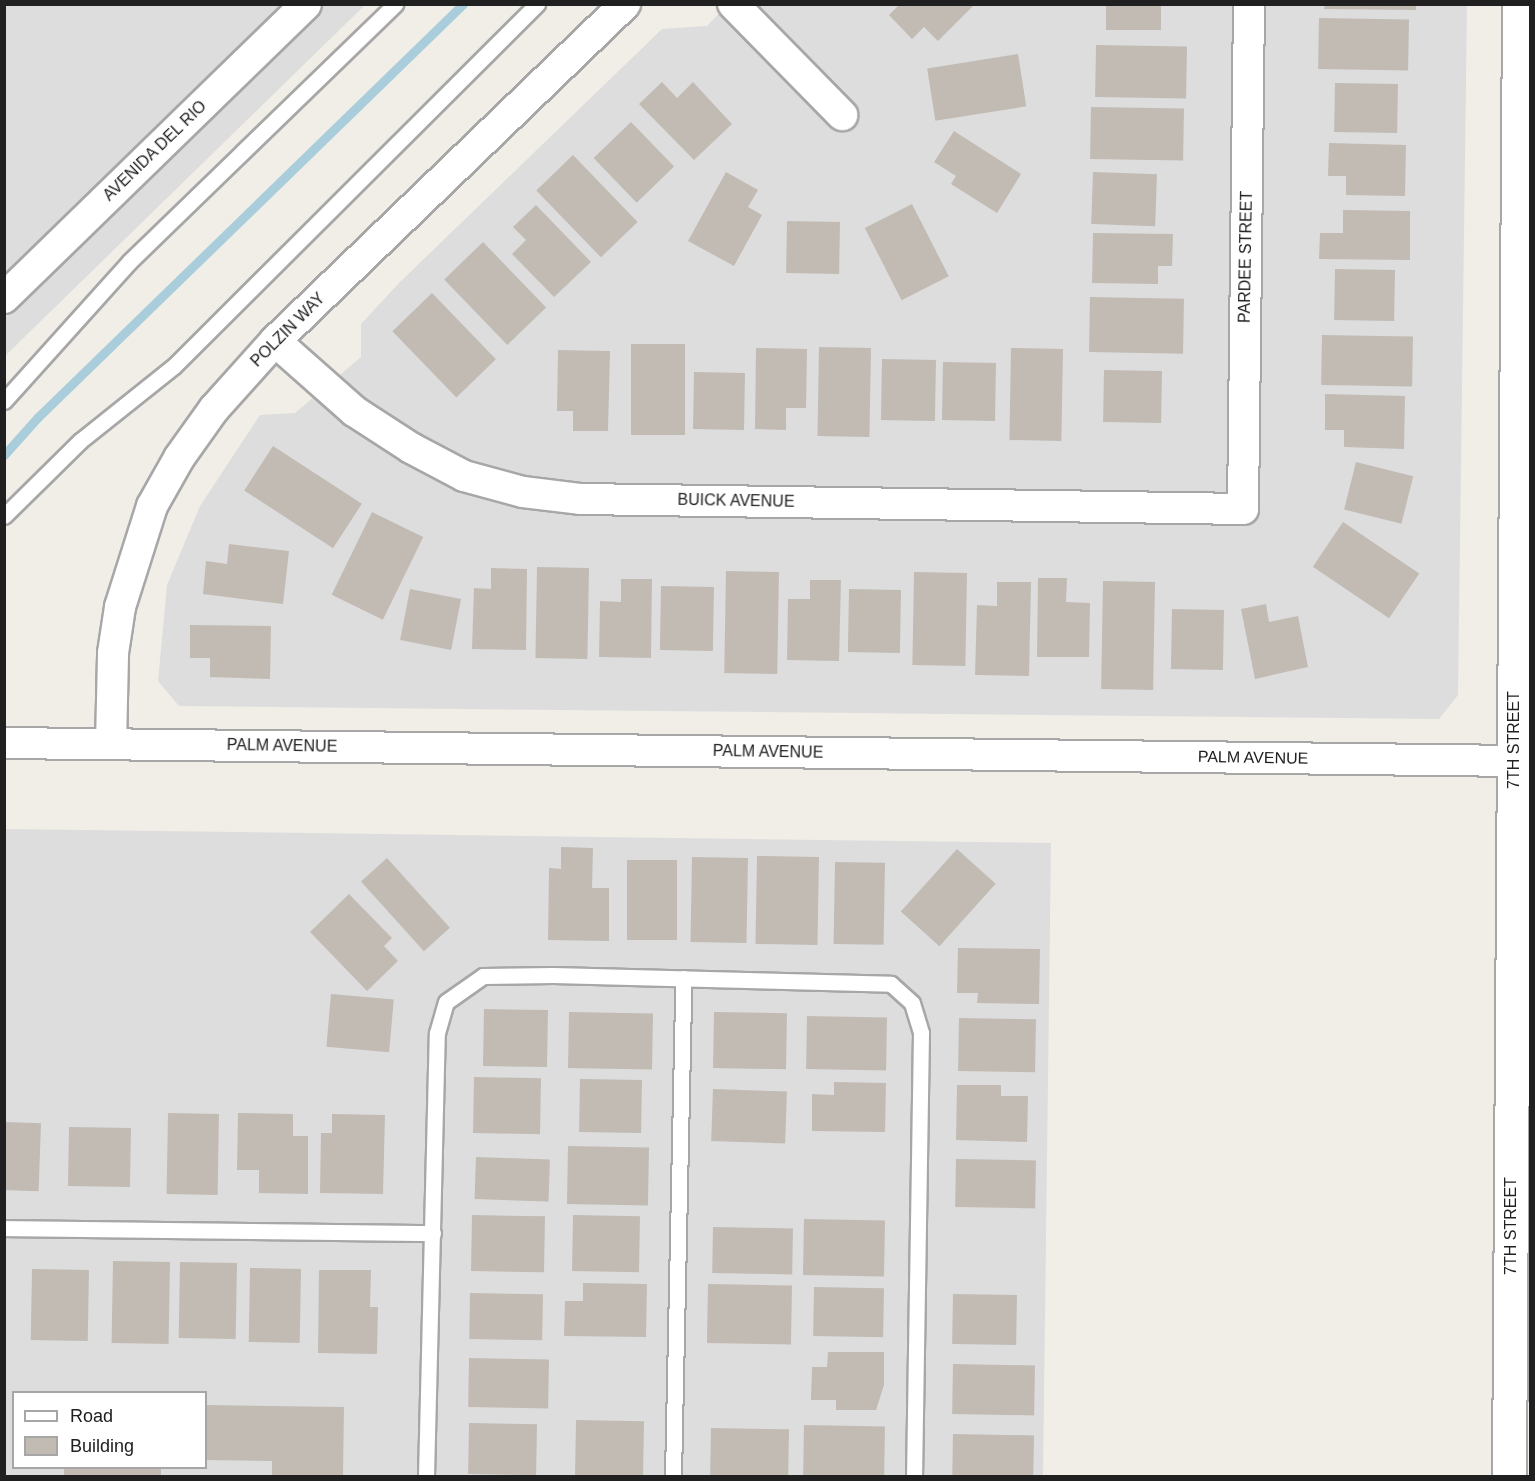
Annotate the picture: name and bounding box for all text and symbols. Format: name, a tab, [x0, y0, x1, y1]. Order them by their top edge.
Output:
street label: AVENIDA DEL RIO	[99, 96, 211, 206]
street label: PARDEE STREET	[1235, 191, 1257, 323]
street label: POLZIN WAY	[247, 289, 329, 371]
street label: BUICK AVENUE	[677, 490, 795, 512]
street label: 7TH STREET	[1504, 691, 1524, 789]
street label: PALM AVENUE	[226, 735, 338, 757]
street label: PALM AVENUE	[712, 741, 824, 763]
street label: PALM AVENUE	[1197, 747, 1309, 769]
street label: 7TH STREET	[1501, 1177, 1521, 1275]
legend	[12, 1391, 207, 1469]
text: Road	[70, 1406, 113, 1426]
text: Building	[70, 1436, 134, 1456]

